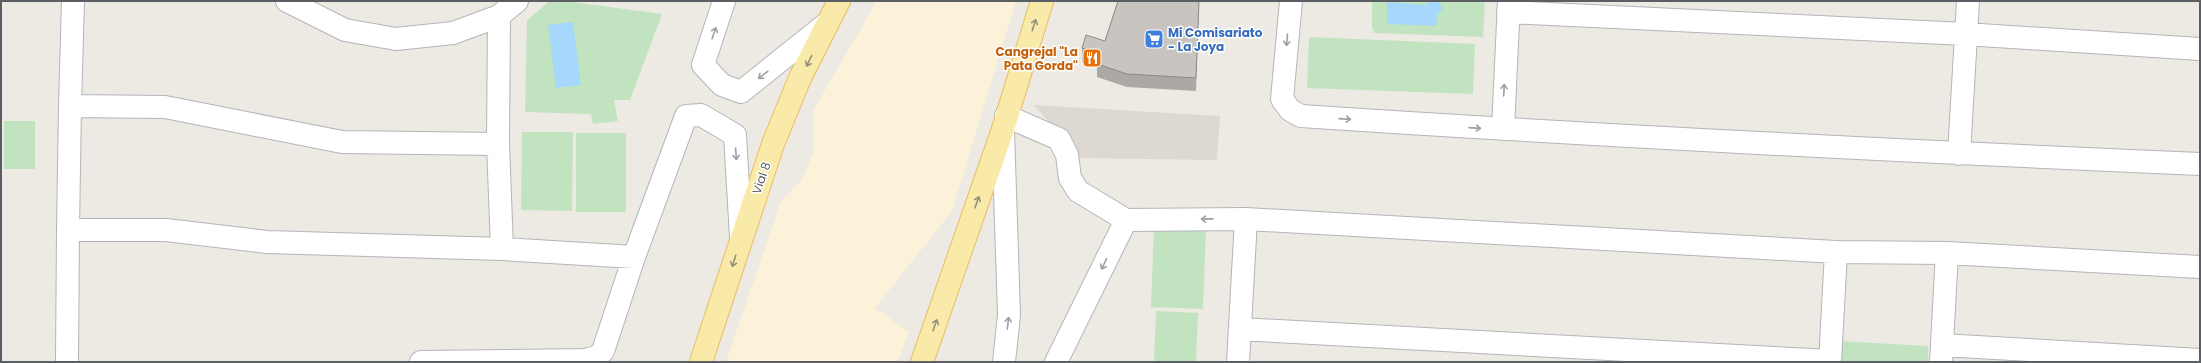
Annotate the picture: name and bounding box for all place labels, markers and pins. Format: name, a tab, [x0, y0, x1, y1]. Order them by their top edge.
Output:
place label: Mi Comisariato - La Joya	[1168, 24, 1263, 55]
supermarket icon: Mi Comisariato - La Joya	[1143, 28, 1165, 50]
place label: Cangrejal "La Pata Gorda"	[995, 43, 1078, 74]
restaurant icon: Cangrejal "La Pata Gorda"	[1081, 47, 1103, 69]

